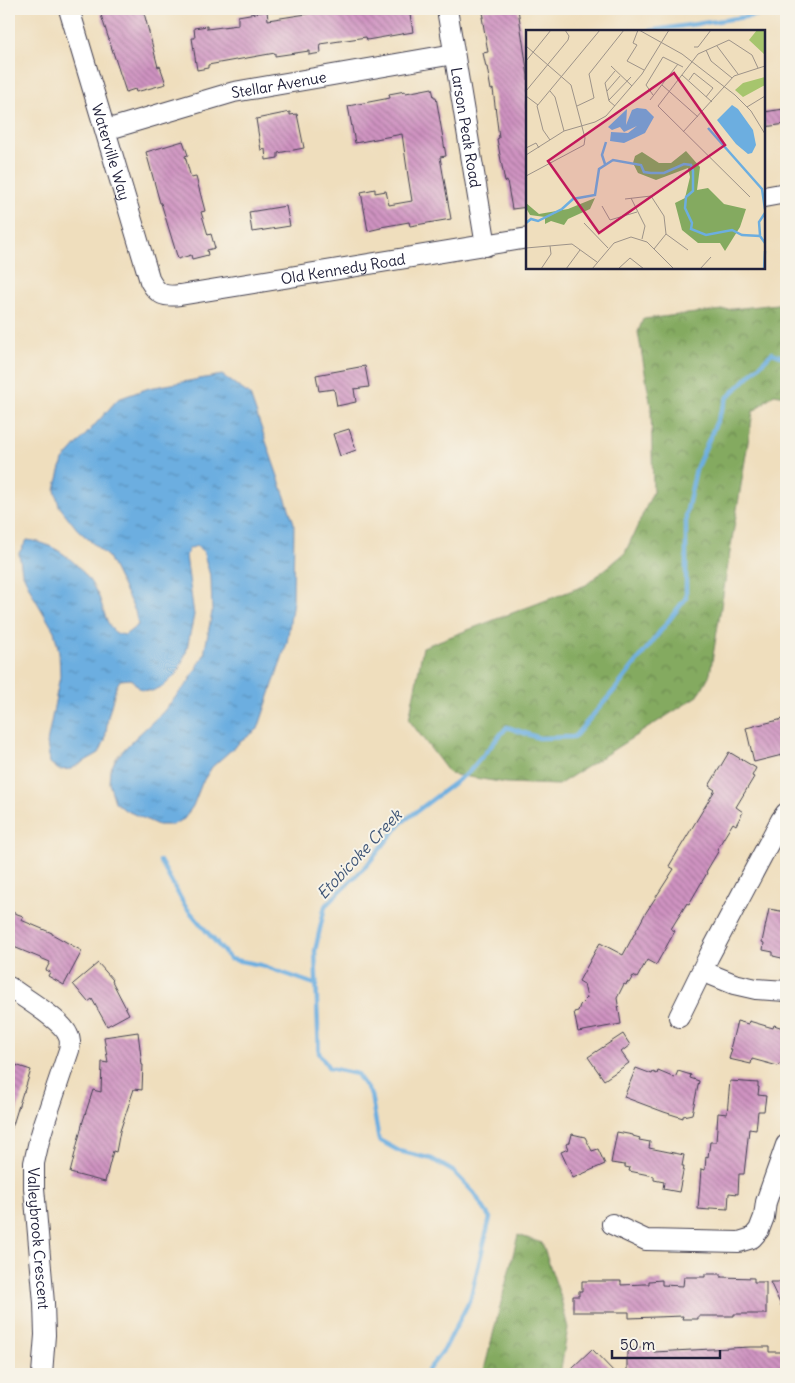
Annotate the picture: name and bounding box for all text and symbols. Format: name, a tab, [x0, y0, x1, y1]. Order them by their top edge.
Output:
inset map	[526, 30, 765, 269]
street label: Larson Peak Road	[447, 66, 486, 189]
street label: Stellar Avenue	[230, 67, 328, 102]
street label: Waterville Way	[88, 101, 135, 202]
street label: Old Kennedy Road	[279, 249, 407, 288]
water label: Etobicoke Creek	[312, 804, 407, 903]
street label: Valleybrook Crescent	[25, 1167, 54, 1310]
scale bar	[612, 1328, 720, 1360]
text: 50 m	[620, 1335, 655, 1354]

